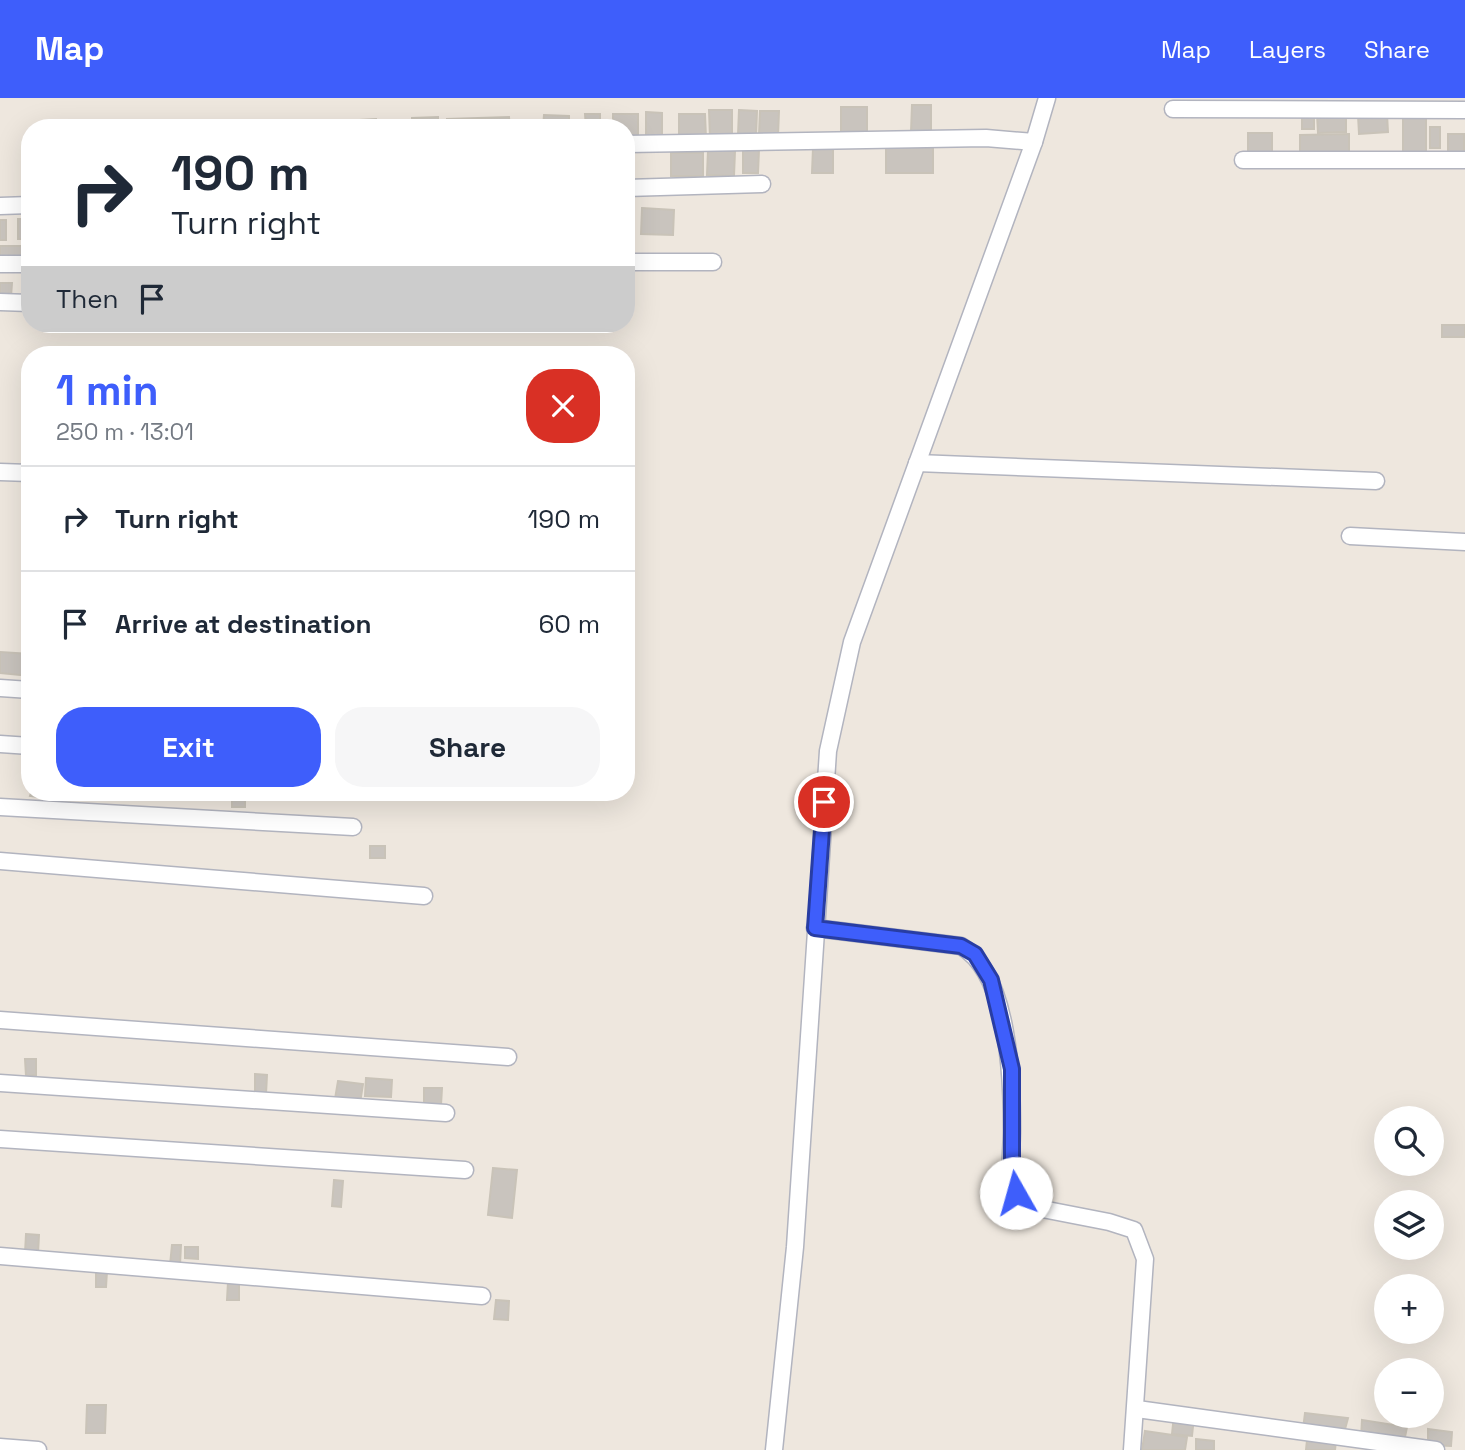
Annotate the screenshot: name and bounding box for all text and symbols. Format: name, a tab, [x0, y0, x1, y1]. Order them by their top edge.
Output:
text: Map	[35, 28, 104, 70]
text: Map	[1161, 34, 1211, 65]
text: Layers	[1249, 34, 1326, 65]
text: Share	[1364, 34, 1430, 65]
text: 190 m	[171, 142, 309, 204]
icon: right	[56, 147, 147, 238]
text: Turn right	[171, 203, 321, 243]
icon: arrive	[133, 280, 171, 318]
text: Then	[56, 282, 119, 316]
text: 1 min	[56, 364, 159, 417]
button: close	[526, 369, 600, 443]
text: 250 m · 13:01	[56, 417, 194, 447]
icon: right	[56, 500, 94, 538]
text: Turn right	[115, 502, 239, 536]
text: 190 m	[528, 502, 600, 536]
icon: arrive	[56, 605, 94, 643]
text: Arrive at destination	[115, 607, 372, 641]
text: 60 m	[538, 607, 600, 641]
button: Exit	[56, 707, 321, 787]
button: Share	[335, 707, 600, 787]
pin	[794, 772, 854, 832]
icon: arrive	[805, 783, 843, 821]
map controls	[1374, 1106, 1444, 1428]
button: search	[1374, 1106, 1444, 1176]
position arrow	[979, 1156, 1053, 1230]
button: layers	[1374, 1190, 1444, 1260]
button: +	[1374, 1274, 1444, 1344]
button: −	[1374, 1358, 1444, 1428]

